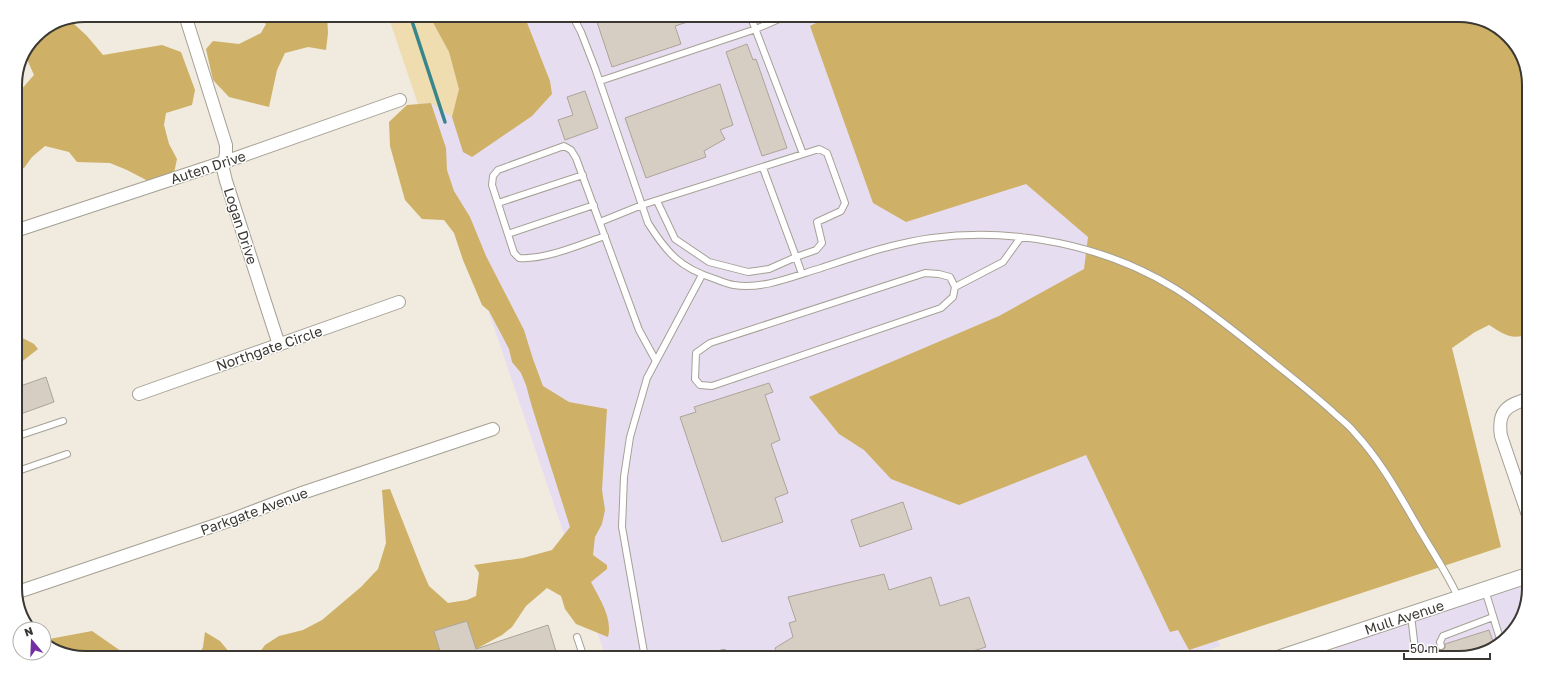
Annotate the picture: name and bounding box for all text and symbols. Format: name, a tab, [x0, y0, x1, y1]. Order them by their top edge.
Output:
street label: Auten Drive	[168, 147, 248, 187]
street label: Logan Drive	[221, 186, 261, 266]
street label: Northgate Circle	[214, 322, 324, 374]
street label: Parkgate Avenue	[198, 484, 310, 538]
street label: Mull Avenue	[1362, 596, 1446, 638]
north arrow	[12, 621, 52, 661]
text: N	[23, 624, 35, 639]
scale bar	[1404, 635, 1490, 661]
text: 50 m	[1410, 641, 1438, 656]

